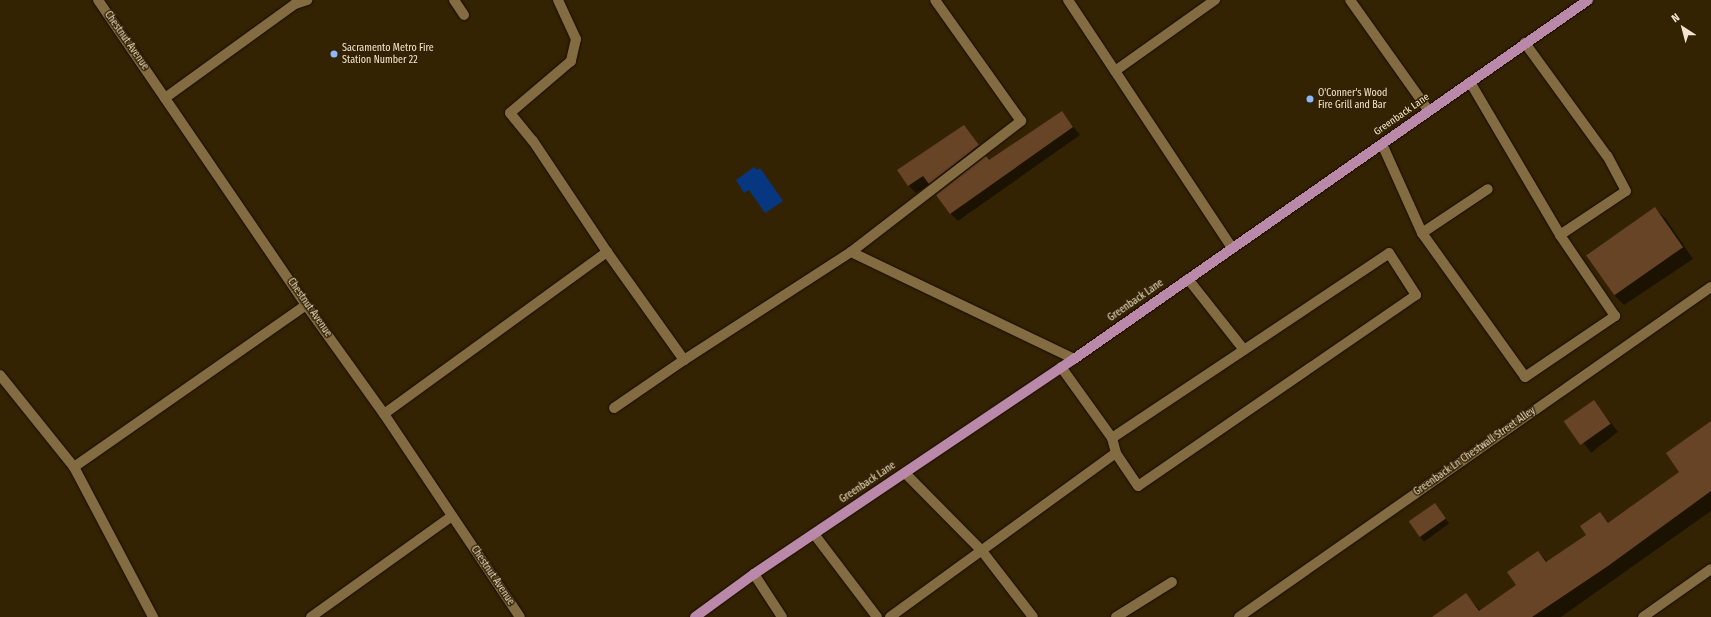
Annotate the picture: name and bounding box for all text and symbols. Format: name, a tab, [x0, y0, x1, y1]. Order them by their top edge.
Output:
north arrow	[1663, 8, 1703, 48]
street label: Chestnut Avenue	[101, 9, 151, 73]
text: N	[1669, 11, 1682, 25]
place label: Sacramento Metro Fire Station Number 22	[342, 42, 434, 66]
marker: Sacramento Metro Fire Station Number 22	[329, 49, 339, 59]
place label: O'Conner's Wood Fire Grill and Bar	[1318, 87, 1387, 110]
street label: Greenback Lane	[1372, 91, 1432, 139]
marker: O'Conner's Wood Fire Grill and Bar	[1305, 94, 1315, 104]
street label: Chestnut Avenue	[284, 276, 334, 340]
street label: Greenback Lane	[1106, 277, 1166, 325]
street label: Greenback Ln Chestwall Street Alley	[1412, 405, 1538, 499]
street label: Greenback Lane	[838, 460, 898, 506]
street label: Chestnut Avenue	[468, 544, 516, 608]

